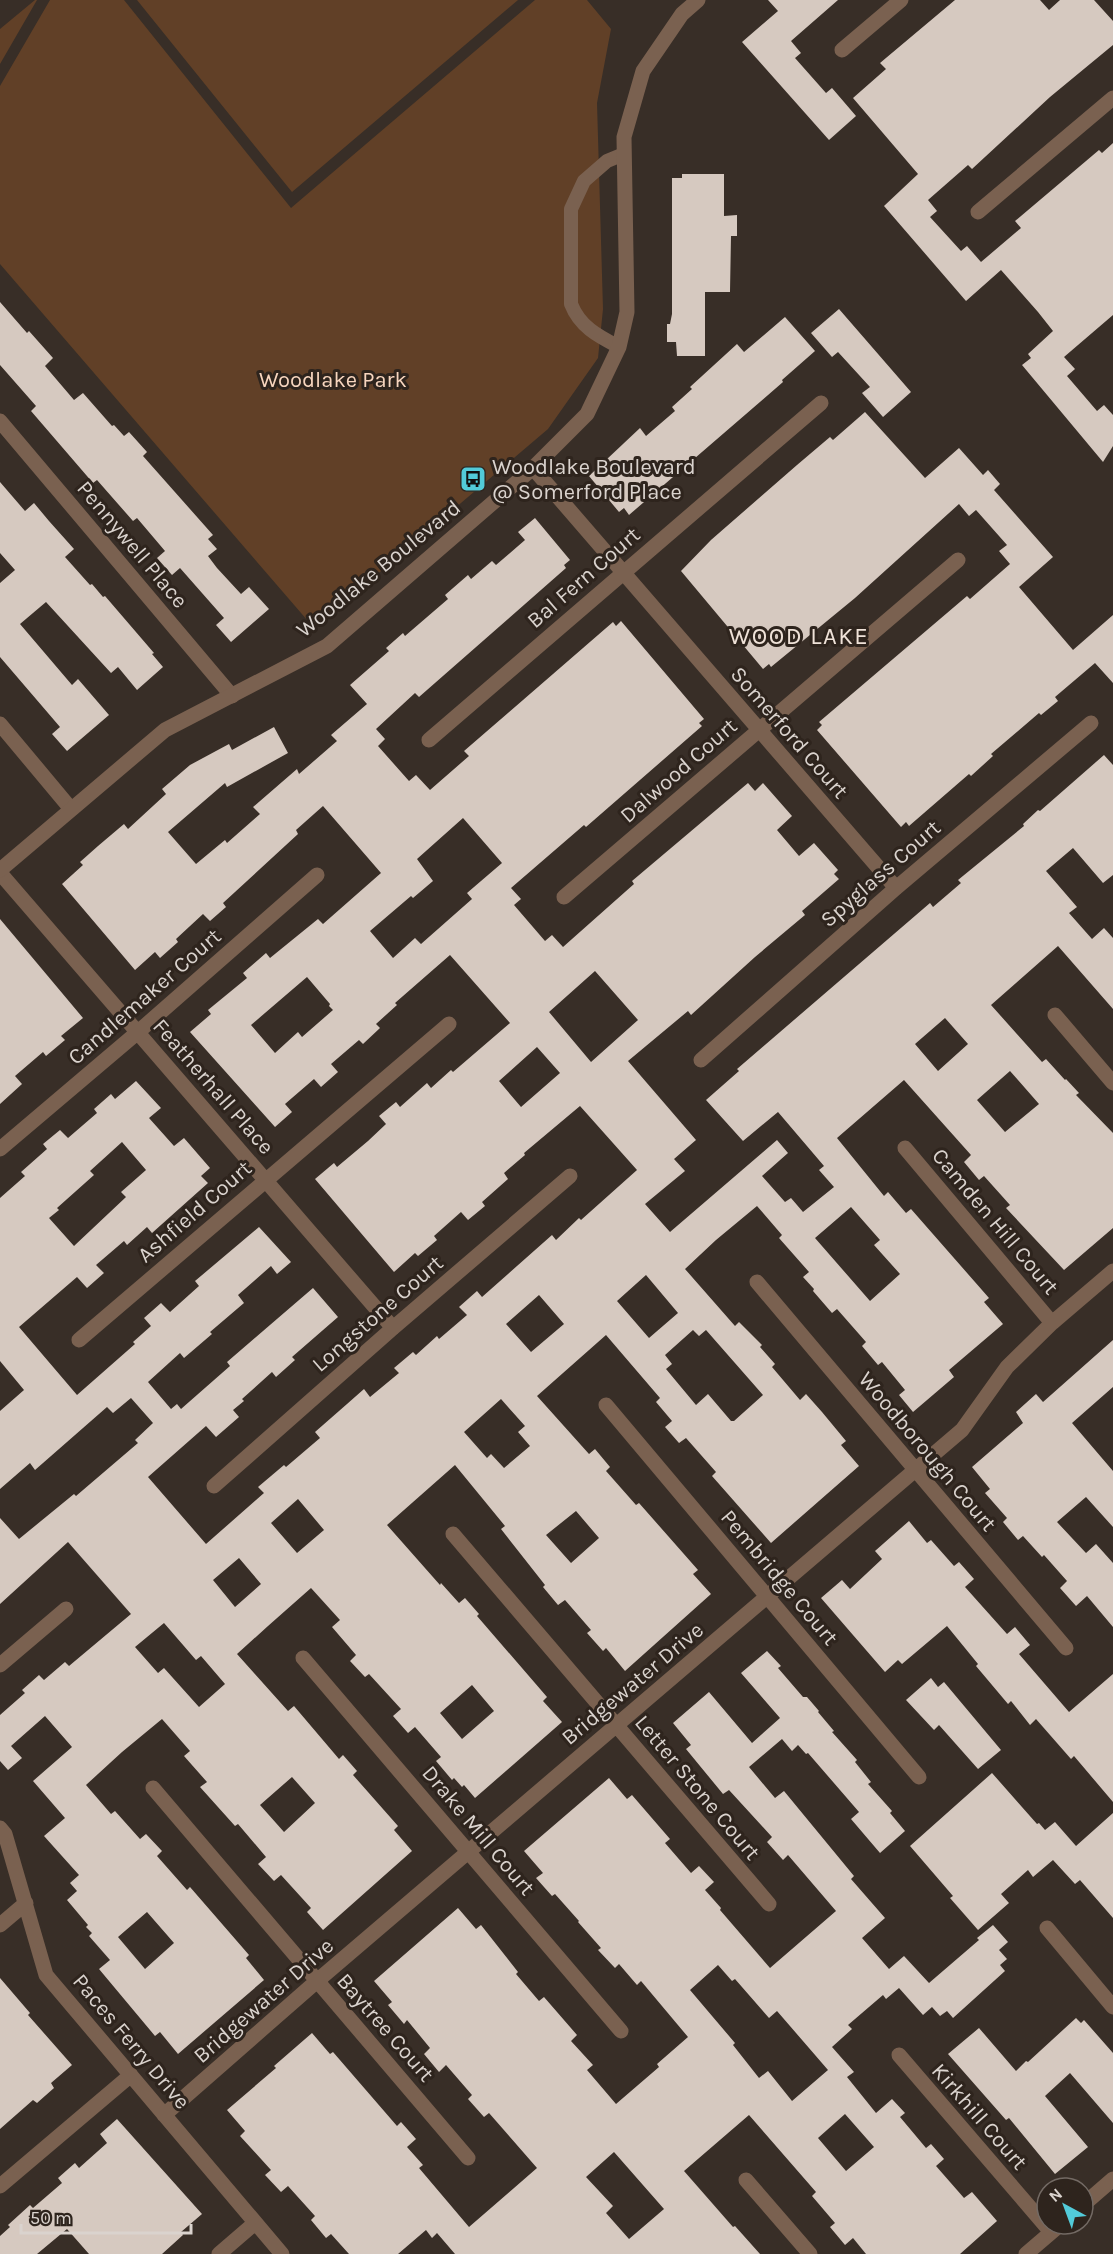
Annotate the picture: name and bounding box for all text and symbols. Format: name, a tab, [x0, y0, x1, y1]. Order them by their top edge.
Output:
park label: Woodlake Park	[259, 367, 407, 393]
place label: Woodlake Boulevard @ Somerford Place	[492, 454, 696, 505]
bus stop icon: Woodlake Boulevard @ Somerford Place	[458, 464, 488, 494]
street label: Pennywell Place	[71, 476, 193, 614]
street label: Woodlake Boulevard	[291, 495, 466, 643]
street label: Bal Fern Court	[522, 522, 645, 634]
district label: WOOD LAKE	[729, 622, 869, 650]
street label: Somerford Court	[725, 661, 854, 804]
street label: Dalwood Court	[615, 713, 742, 828]
street label: Spyglass Court	[815, 815, 946, 933]
street label: Candlemaker Court	[63, 923, 226, 1070]
street label: Featherhall Place	[147, 1014, 279, 1160]
street label: Camden Hill Court	[927, 1143, 1064, 1300]
street label: Ashfield Court	[132, 1155, 257, 1268]
street label: Longstone Court	[307, 1250, 448, 1378]
street label: Woodborough Court	[853, 1367, 1002, 1537]
street label: Pembridge Court	[715, 1505, 843, 1651]
street label: Bridgewater Drive	[556, 1617, 709, 1751]
street label: Letter Stone Court	[629, 1710, 765, 1865]
street label: Drake Mill Court	[416, 1761, 540, 1901]
street label: Bridgewater Drive	[188, 1933, 339, 2069]
street label: Baytree Court	[331, 1968, 439, 2087]
street label: Paces Ferry Drive	[67, 1969, 195, 2115]
street label: Kirkhill Court	[926, 2058, 1033, 2175]
north arrow	[1035, 2176, 1095, 2236]
text: N	[1045, 2184, 1066, 2206]
scale bar	[21, 2197, 190, 2235]
text: 50 m	[30, 2207, 72, 2229]

